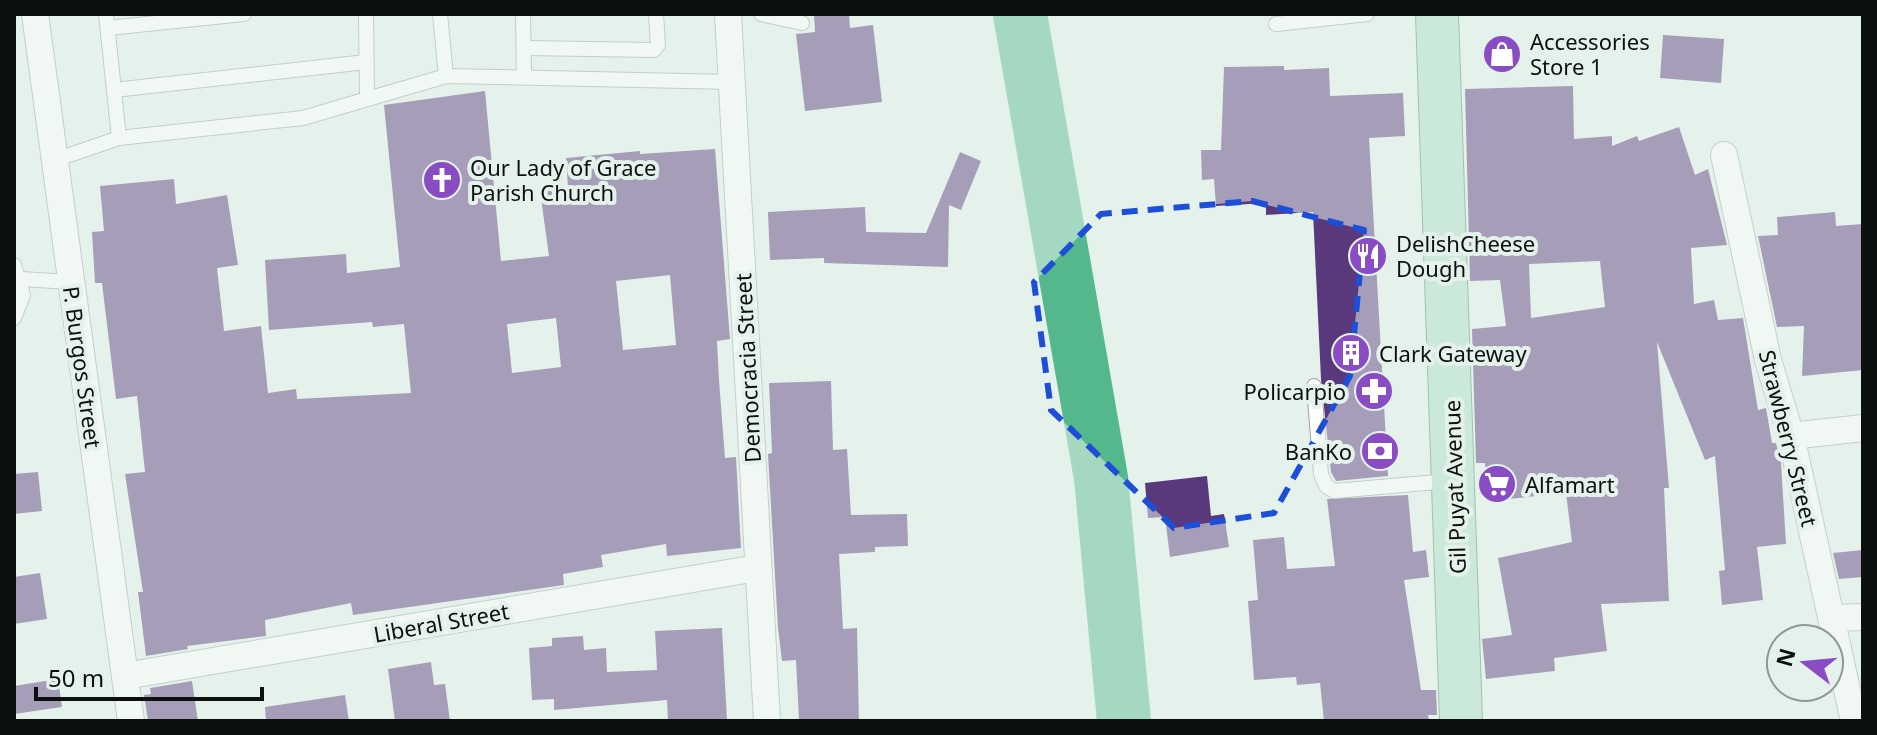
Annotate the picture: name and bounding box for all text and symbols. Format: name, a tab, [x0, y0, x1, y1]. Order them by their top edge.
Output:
place label: Accessories Store 1	[1530, 26, 1650, 81]
shop icon: Accessories Store 1	[1481, 33, 1523, 75]
place label: Our Lady of Grace Parish Church	[470, 152, 657, 207]
church icon: Our Lady of Grace Parish Church	[421, 159, 463, 201]
place label: DelishCheese Dough	[1396, 228, 1535, 283]
restaurant icon: DelishCheese Dough	[1347, 235, 1389, 277]
street label: Democracia Street	[727, 272, 767, 463]
street label: P. Burgos Street	[57, 284, 109, 450]
building icon: Clark Gateway	[1330, 332, 1372, 374]
place label: Clark Gateway	[1379, 338, 1527, 368]
street label: Strawberry Street	[1753, 347, 1825, 529]
pharmacy icon: Policarpio	[1353, 370, 1395, 412]
place label: Policarpio	[1244, 376, 1346, 406]
street label: Gil Puyat Avenue	[1436, 399, 1472, 575]
bank icon: BanKo	[1359, 430, 1401, 472]
place label: BanKo	[1285, 436, 1352, 466]
supermarket icon: Alfamart	[1476, 463, 1518, 505]
place label: Alfamart	[1525, 469, 1615, 499]
street label: Liberal Street	[371, 595, 511, 649]
north arrow	[1765, 623, 1845, 703]
text: N	[1768, 644, 1802, 670]
scale bar	[36, 651, 262, 701]
text: 50 m	[48, 661, 104, 694]

